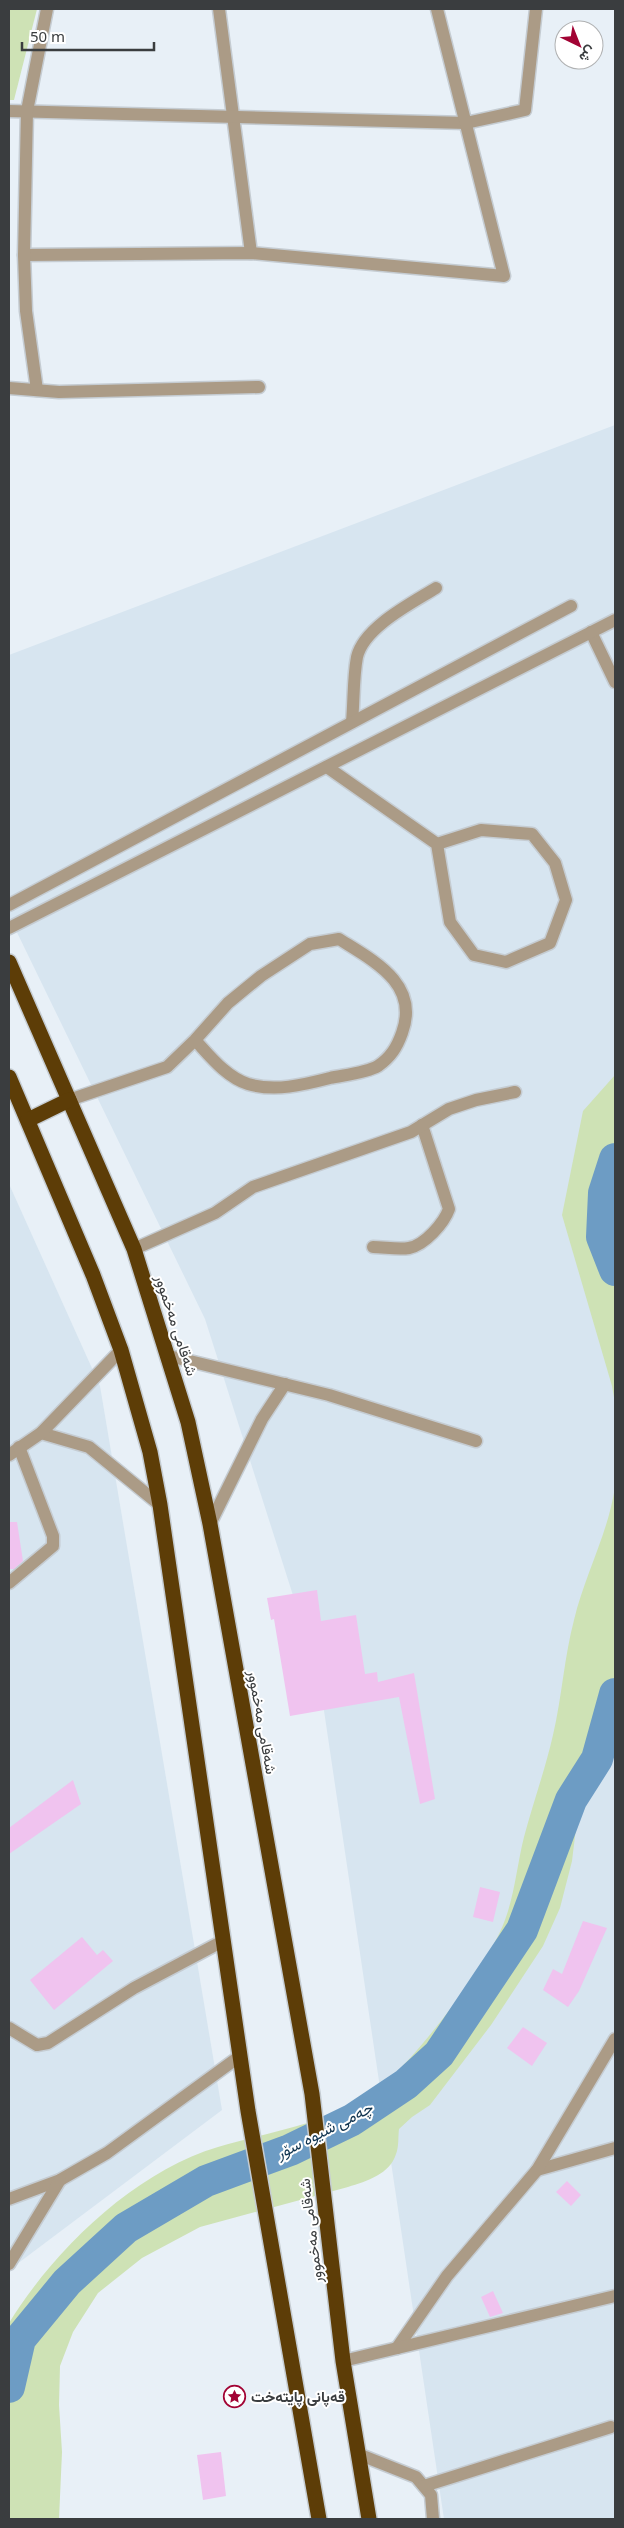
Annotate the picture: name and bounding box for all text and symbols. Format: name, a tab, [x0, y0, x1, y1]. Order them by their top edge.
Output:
scale bar	[22, 20, 155, 52]
north arrow	[554, 20, 604, 70]
text: 50 m	[30, 26, 65, 46]
text: ش	[575, 42, 601, 68]
street label: شەقامی مەخموور	[150, 1271, 203, 1379]
street label: شەقامی مەخموور	[243, 1667, 282, 1776]
water label: چەمی شیوە سۆر	[271, 2096, 378, 2165]
street label: شەقامی مەخموور	[294, 2177, 327, 2285]
place icon: قەپانی پایتەخت	[223, 2384, 247, 2408]
place label: قەپانی پایتەخت	[251, 2386, 345, 2407]

